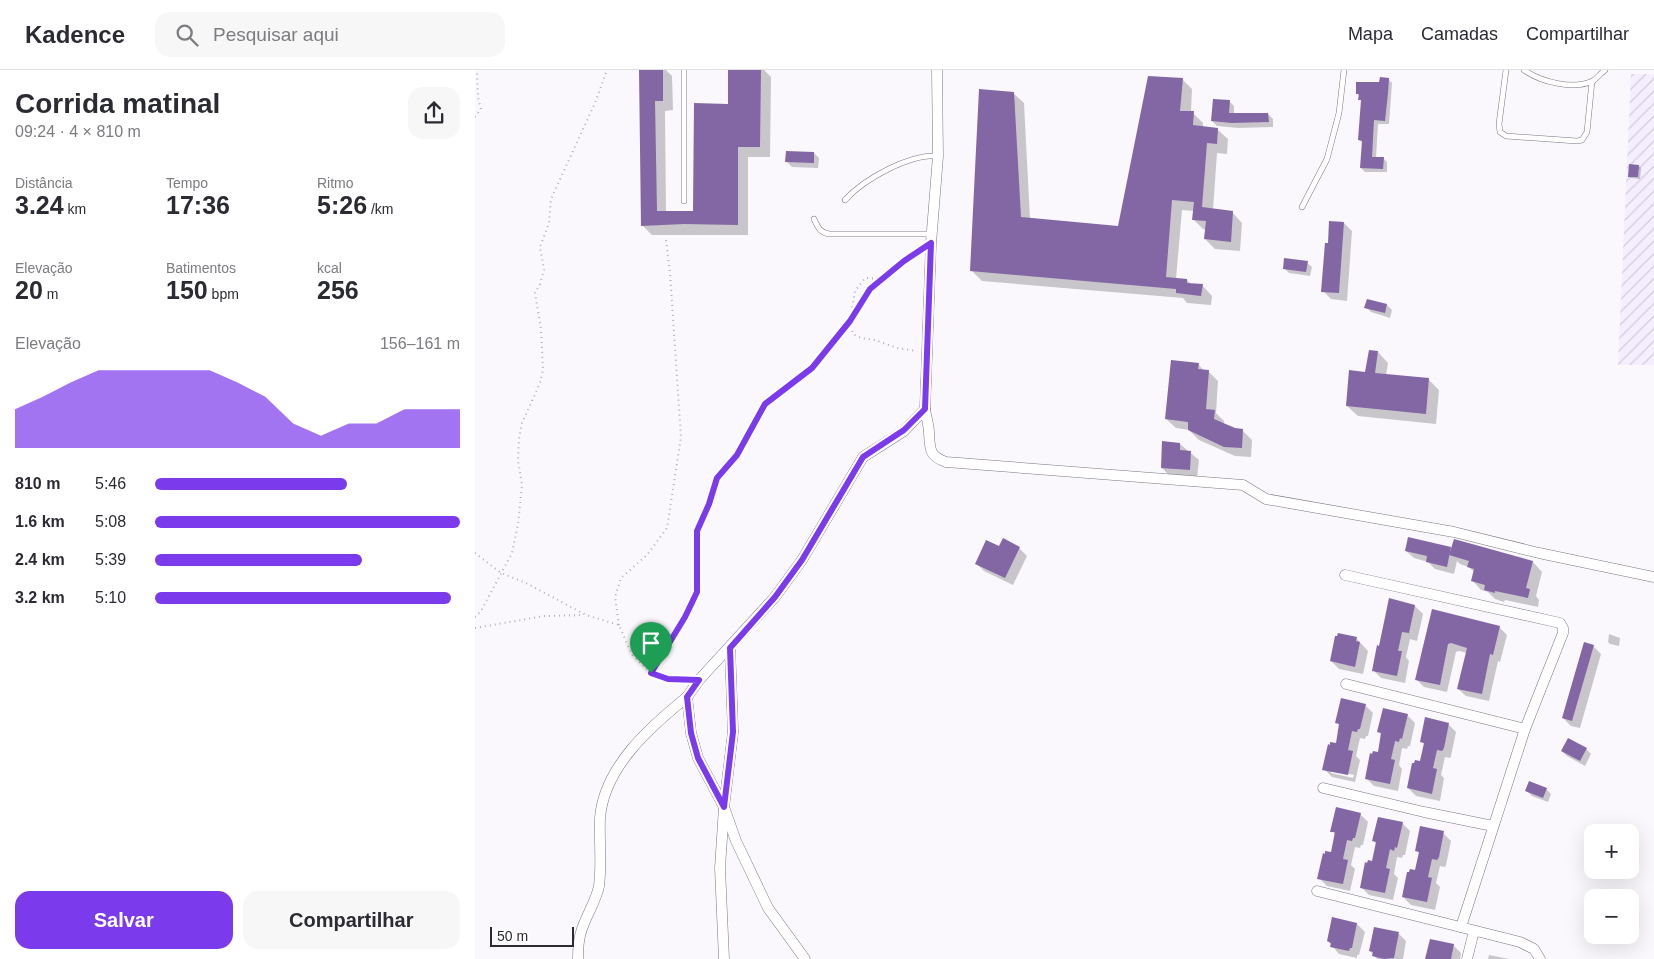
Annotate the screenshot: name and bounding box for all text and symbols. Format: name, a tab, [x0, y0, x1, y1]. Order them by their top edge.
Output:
search box	[155, 12, 505, 57]
text: Kadence	[25, 21, 125, 48]
icon: search	[173, 21, 201, 49]
text: Pesquisar aqui	[213, 24, 339, 45]
text: Mapa	[1348, 24, 1393, 44]
text: Camadas	[1421, 24, 1498, 44]
text: Compartilhar	[1526, 24, 1629, 44]
button: share	[408, 87, 460, 139]
text: Corrida matinal	[15, 88, 220, 119]
text: 09:24 · 4 × 810 m	[15, 123, 141, 140]
text: Distância	[15, 175, 73, 191]
text: Tempo	[166, 175, 208, 191]
text: Ritmo	[317, 175, 354, 191]
text: 3.24	[15, 191, 64, 219]
text: 17:36	[166, 191, 230, 219]
text: 5:26	[317, 191, 367, 219]
text: km	[64, 201, 86, 217]
text: /km	[367, 201, 394, 217]
text: Elevação	[15, 260, 73, 276]
text: Batimentos	[166, 260, 236, 276]
text: kcal	[317, 260, 342, 276]
text: 20	[15, 276, 43, 304]
text: 150	[166, 276, 208, 304]
text: 256	[317, 276, 359, 304]
text: m	[43, 286, 58, 302]
text: bpm	[208, 286, 239, 302]
text: Elevação	[15, 335, 81, 352]
text: 156–161 m	[380, 335, 460, 352]
text: 810 m	[15, 475, 60, 492]
text: 5:46	[95, 475, 126, 492]
text: 1.6 km	[15, 513, 65, 530]
text: 5:08	[95, 513, 126, 530]
text: 2.4 km	[15, 551, 65, 568]
text: 5:39	[95, 551, 126, 568]
text: 3.2 km	[15, 589, 65, 606]
text: 5:10	[95, 589, 126, 606]
pin	[630, 622, 672, 673]
icon: arrive	[637, 629, 665, 657]
map controls	[1584, 824, 1639, 944]
button: +	[1584, 824, 1639, 879]
button: −	[1584, 889, 1639, 944]
button: Salvar	[15, 891, 233, 949]
button: Compartilhar	[243, 891, 460, 949]
scale bar	[490, 924, 574, 947]
text: 50 m	[497, 928, 528, 944]

